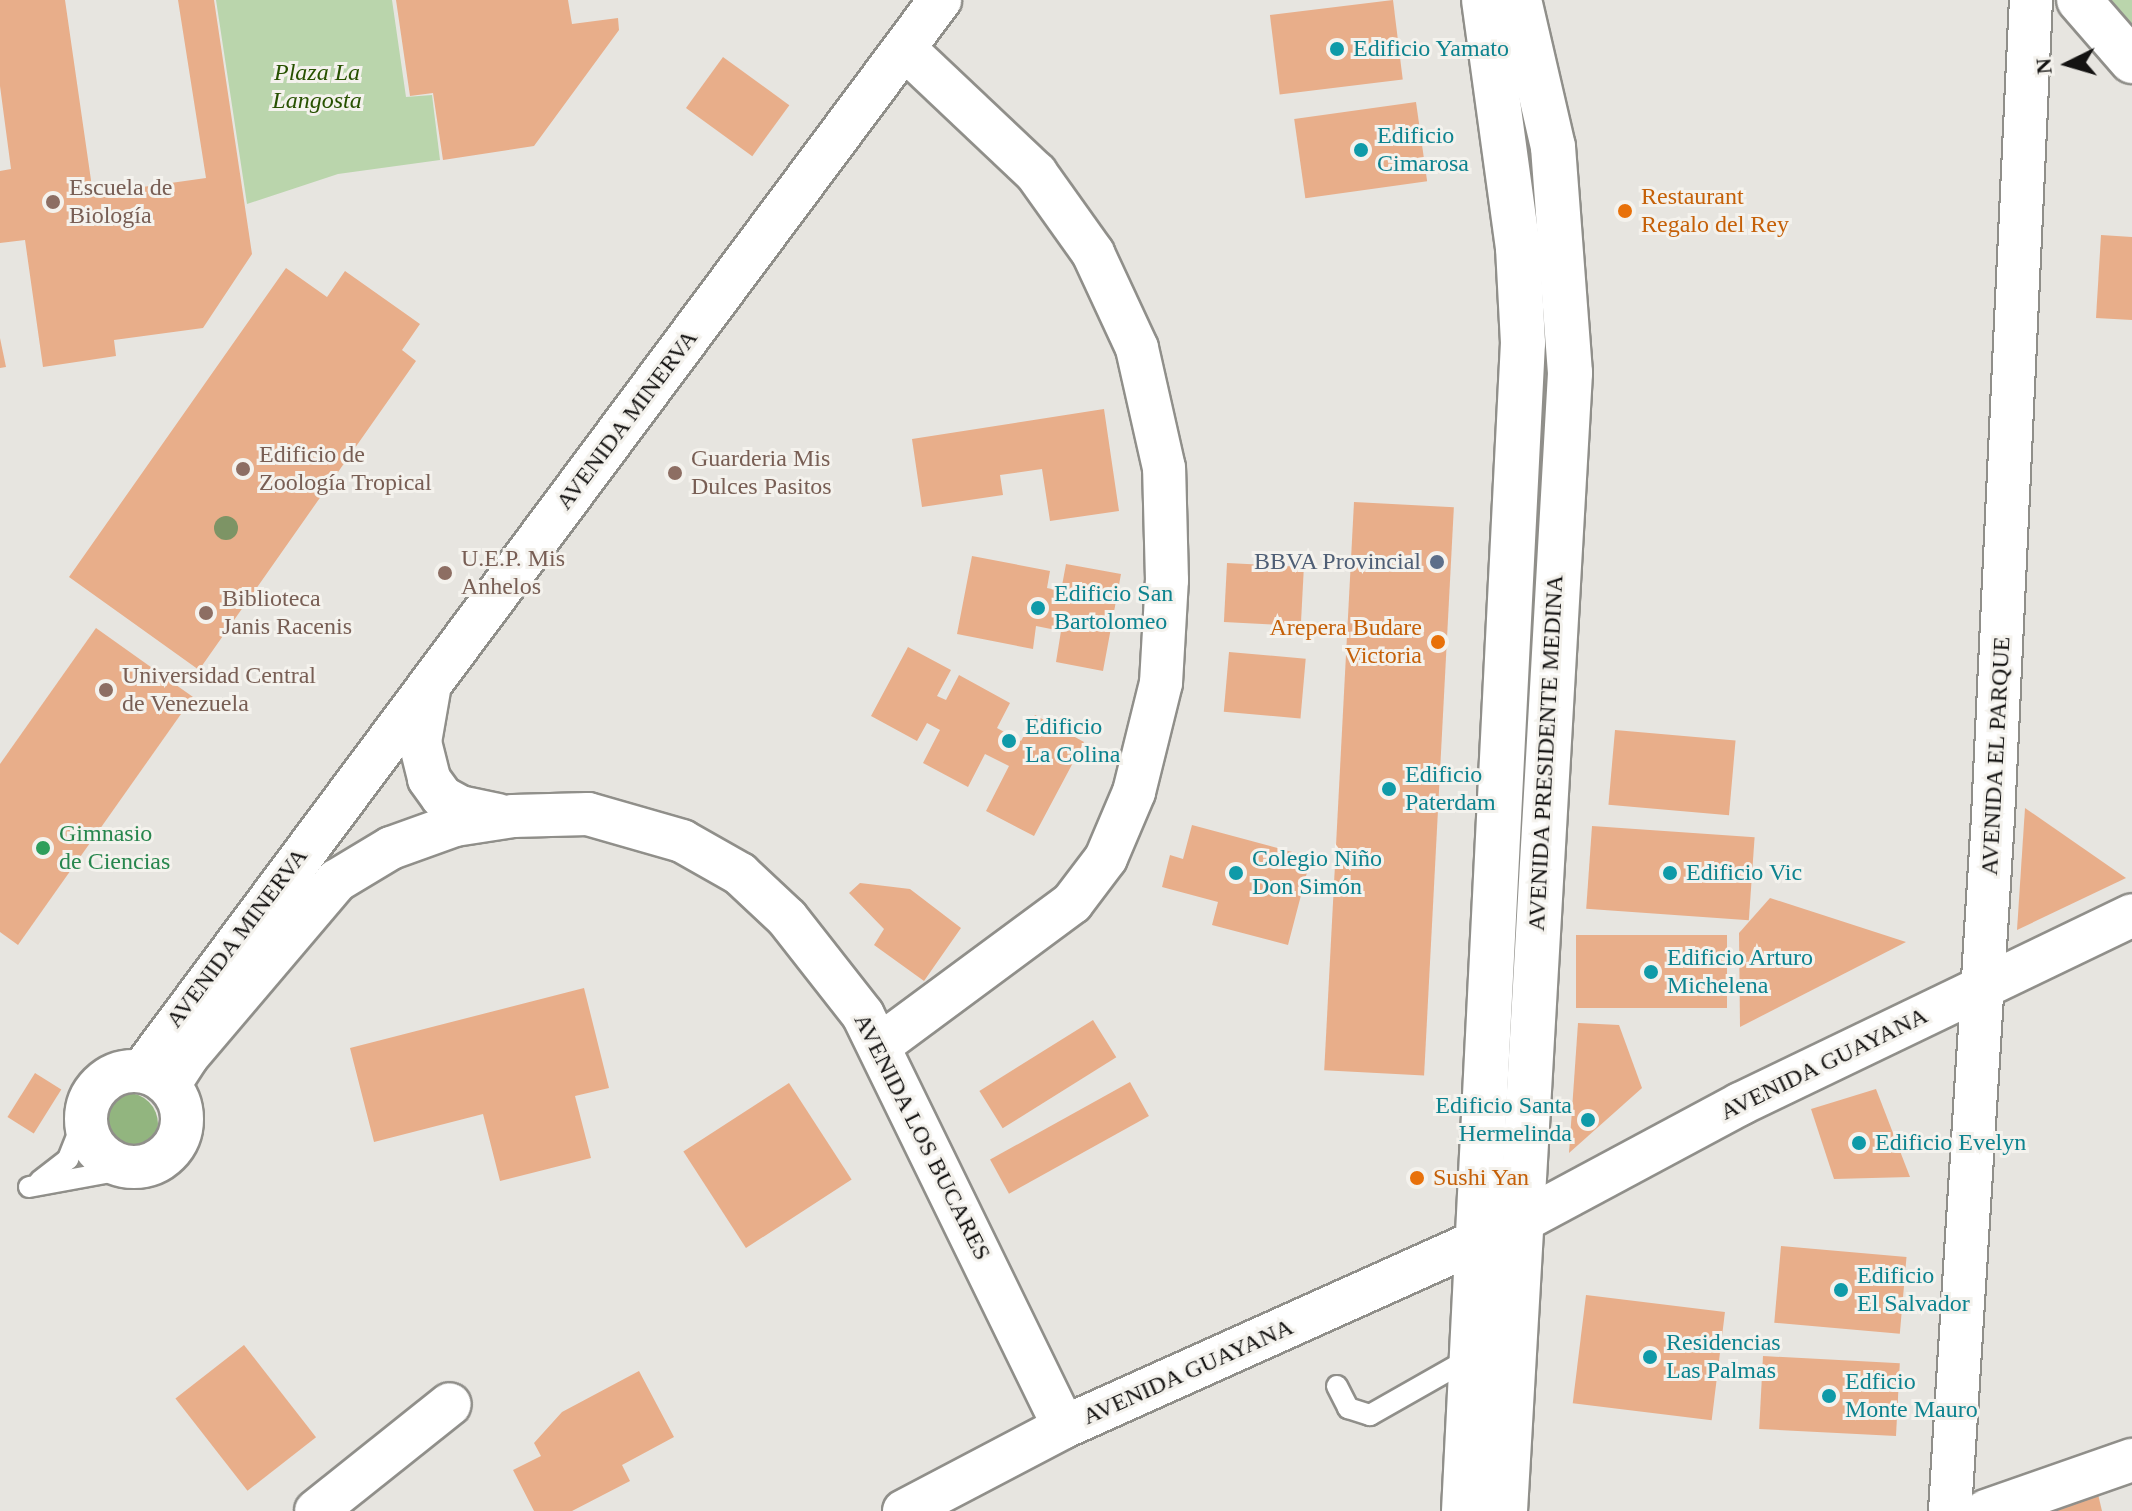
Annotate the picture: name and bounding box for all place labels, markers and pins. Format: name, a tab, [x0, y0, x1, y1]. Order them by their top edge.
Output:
place label: Edificio Yamato	[1353, 35, 1510, 63]
marker: Edificio Yamato	[1328, 40, 1346, 58]
place label: Edificio Cimarosa	[1377, 122, 1469, 178]
marker: Edificio Cimarosa	[1352, 141, 1370, 159]
place label: Escuela de Biología	[69, 174, 172, 230]
place label: Restaurant Regalo del Rey	[1641, 183, 1789, 239]
marker: Escuela de Biología	[44, 193, 62, 211]
marker: Restaurant Regalo del Rey	[1616, 202, 1634, 220]
place label: Edificio de Zoología Tropical	[259, 441, 432, 497]
place label: Guarderia Mis Dulces Pasitos	[691, 445, 832, 501]
marker: Edificio de Zoología Tropical	[234, 460, 252, 478]
marker: Guarderia Mis Dulces Pasitos	[666, 464, 684, 482]
place label: U.E.P. Mis Anhelos	[461, 545, 565, 601]
place label: BBVA Provincial	[1253, 548, 1421, 576]
marker: BBVA Provincial	[1428, 553, 1446, 571]
marker: U.E.P. Mis Anhelos	[436, 564, 454, 582]
place label: Edificio San Bartolomeo	[1054, 580, 1173, 636]
place label: Biblioteca Janis Racenis	[222, 585, 352, 641]
marker: Edificio San Bartolomeo	[1029, 599, 1047, 617]
marker: Biblioteca Janis Racenis	[197, 604, 215, 622]
place label: Arepera Budare Victoria	[1269, 614, 1422, 670]
marker: Arepera Budare Victoria	[1429, 633, 1447, 651]
place label: Universidad Central de Venezuela	[122, 662, 316, 718]
marker: Universidad Central de Venezuela	[97, 681, 115, 699]
place label: Edificio La Colina	[1025, 713, 1120, 769]
marker: Edificio La Colina	[1000, 732, 1018, 750]
place label: Edificio Paterdam	[1405, 761, 1496, 817]
marker: Edificio Paterdam	[1380, 780, 1398, 798]
place label: Gimnasio de Ciencias	[59, 820, 170, 876]
marker: Gimnasio de Ciencias	[34, 839, 52, 857]
place label: Colegio Niño Don Simón	[1252, 845, 1382, 901]
place label: Edificio Vic	[1686, 859, 1803, 887]
marker: Colegio Niño Don Simón	[1227, 864, 1245, 882]
marker: Edificio Vic	[1661, 864, 1679, 882]
place label: Edificio Arturo Michelena	[1667, 944, 1814, 1000]
marker: Edificio Arturo Michelena	[1642, 963, 1660, 981]
place label: Edificio Santa Hermelinda	[1435, 1092, 1572, 1148]
marker: Edificio Santa Hermelinda	[1579, 1111, 1597, 1129]
place label: Edificio Evelyn	[1875, 1129, 2026, 1157]
marker: Edificio Evelyn	[1850, 1134, 1868, 1152]
place label: Sushi Yan	[1433, 1164, 1530, 1192]
marker: Sushi Yan	[1408, 1169, 1426, 1187]
place label: Edificio El Salvador	[1857, 1262, 1970, 1318]
marker: Edificio El Salvador	[1832, 1281, 1850, 1299]
place label: Residencias Las Palmas	[1666, 1329, 1781, 1385]
marker: Residencias Las Palmas	[1641, 1348, 1659, 1366]
place label: Edficio Monte Mauro	[1845, 1368, 1978, 1424]
marker: Edficio Monte Mauro	[1820, 1387, 1838, 1405]

